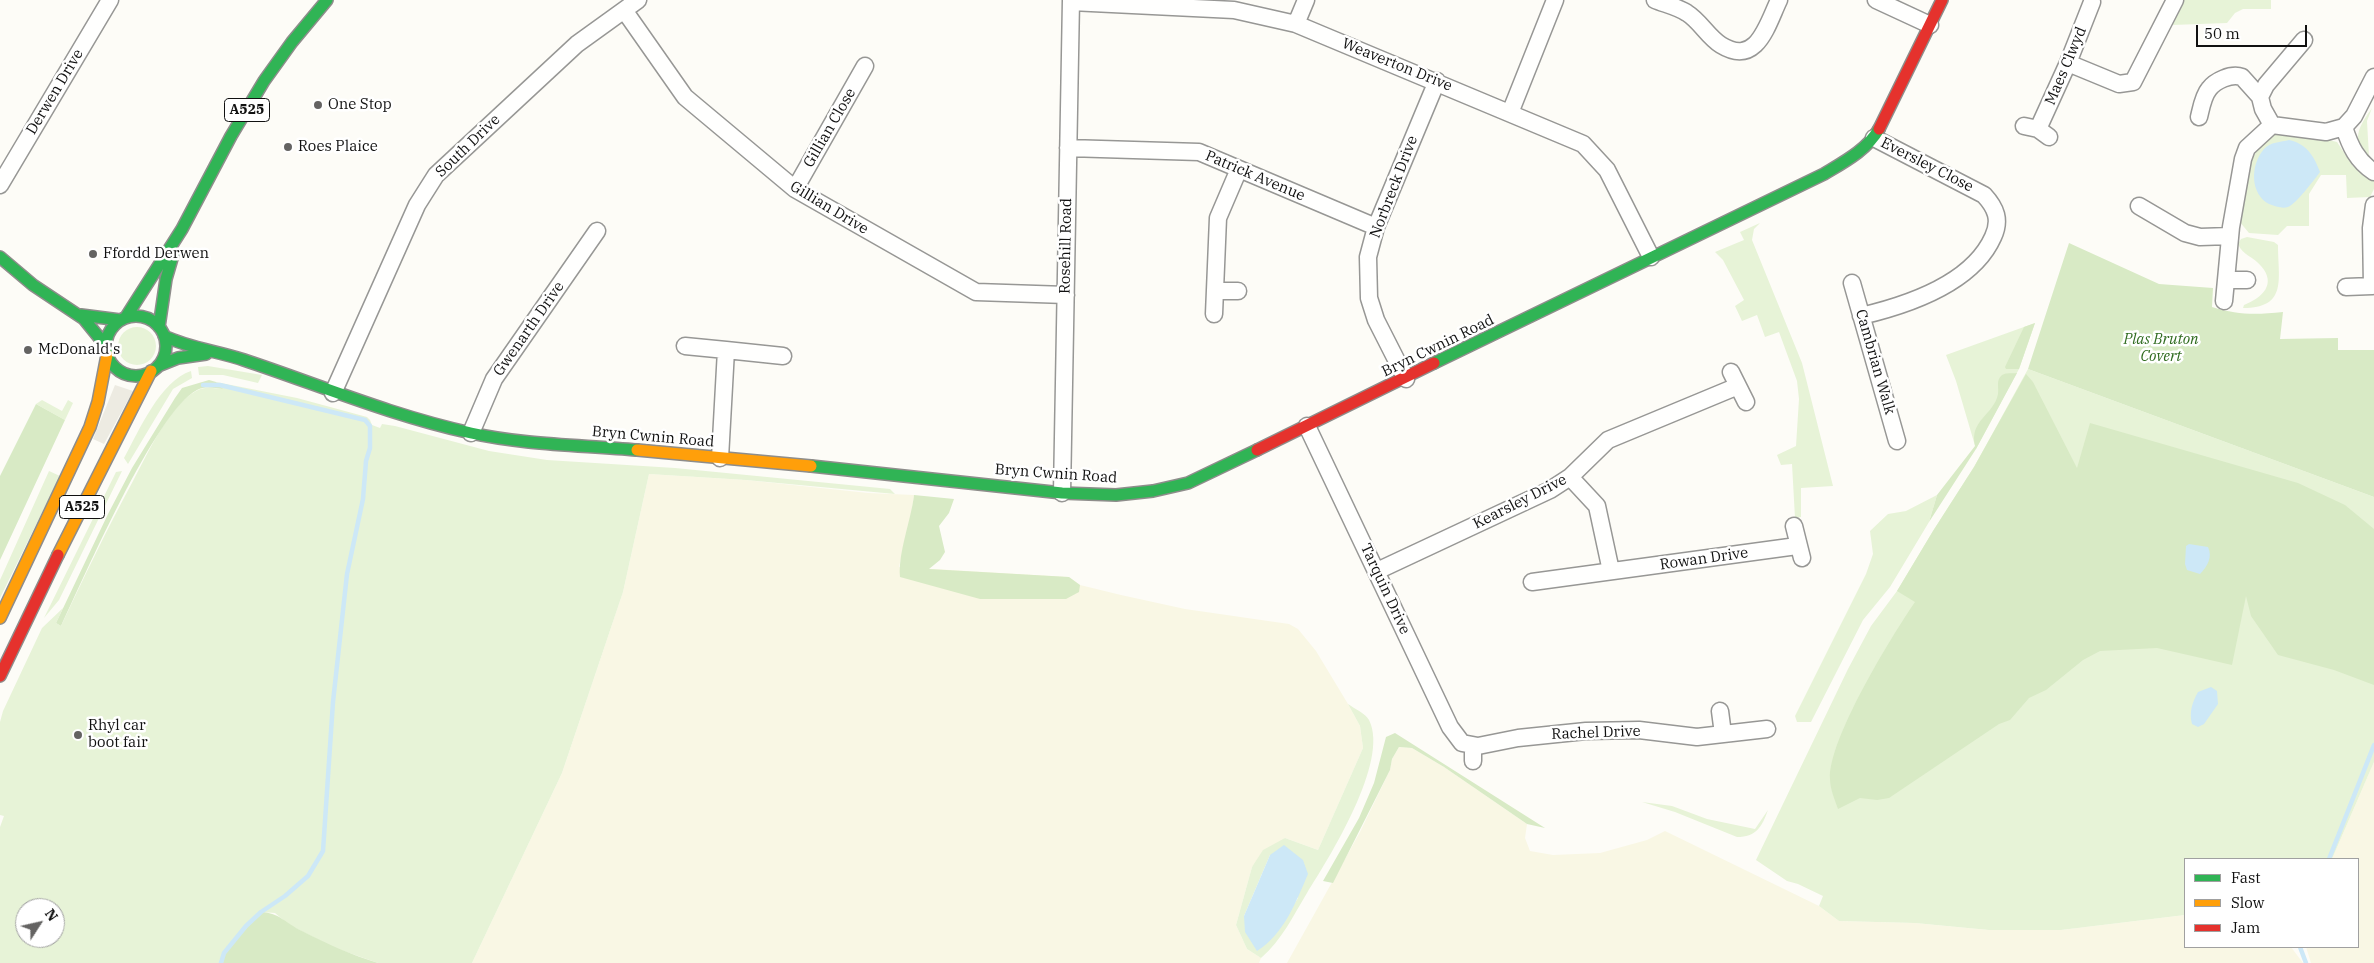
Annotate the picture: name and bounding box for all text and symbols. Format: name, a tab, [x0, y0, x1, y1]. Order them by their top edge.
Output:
scale bar	[2199, 15, 2310, 47]
street label: Maes Clwyd	[2041, 24, 2091, 108]
text: 50 m	[2204, 24, 2240, 43]
street label: Weaverton Drive	[1339, 35, 1455, 95]
street label: Derwen Drive	[23, 46, 87, 138]
street label: Gillian Close	[800, 85, 860, 171]
place label: One Stop	[328, 96, 392, 114]
road number: A525	[224, 98, 270, 122]
marker: One Stop	[312, 99, 324, 111]
street label: South Drive	[432, 111, 504, 181]
street label: Norbreck Drive	[1366, 133, 1422, 241]
street label: Eversley Close	[1878, 134, 1976, 196]
place label: Roes Plaice	[298, 138, 378, 156]
marker: Roes Plaice	[282, 141, 294, 153]
street label: Patrick Avenue	[1202, 147, 1308, 205]
street label: Gillian Drive	[786, 178, 872, 238]
street label: Rosehill Road	[1056, 198, 1076, 294]
place label: Ffordd Derwen	[103, 245, 209, 263]
marker: Ffordd Derwen	[87, 248, 99, 260]
street label: Gwenarth Drive	[490, 278, 568, 380]
street label: Cambrian Walk	[1851, 307, 1899, 417]
street label: Bryn Cwnin Road	[1379, 311, 1497, 381]
park label: Plas Bruton Covert	[2123, 331, 2199, 366]
place label: McDonald's	[38, 341, 120, 359]
marker: McDonald's	[22, 344, 34, 356]
street label: Bryn Cwnin Road	[591, 423, 715, 451]
street label: Bryn Cwnin Road	[994, 461, 1118, 487]
street label: Kearsley Drive	[1470, 471, 1570, 533]
road number: A525	[59, 496, 104, 518]
street label: Tarquin Drive	[1356, 541, 1414, 637]
street label: Rowan Drive	[1659, 544, 1749, 574]
place label: Rhyl car boot fair	[88, 717, 148, 752]
street label: Rachel Drive	[1551, 722, 1641, 744]
marker: Rhyl car boot fair	[72, 729, 84, 741]
legend	[2184, 858, 2359, 948]
text: Fast	[2231, 868, 2261, 887]
text: Slow	[2231, 893, 2264, 912]
north arrow	[15, 898, 65, 948]
text: N	[41, 905, 62, 925]
text: Jam	[2231, 918, 2260, 937]

